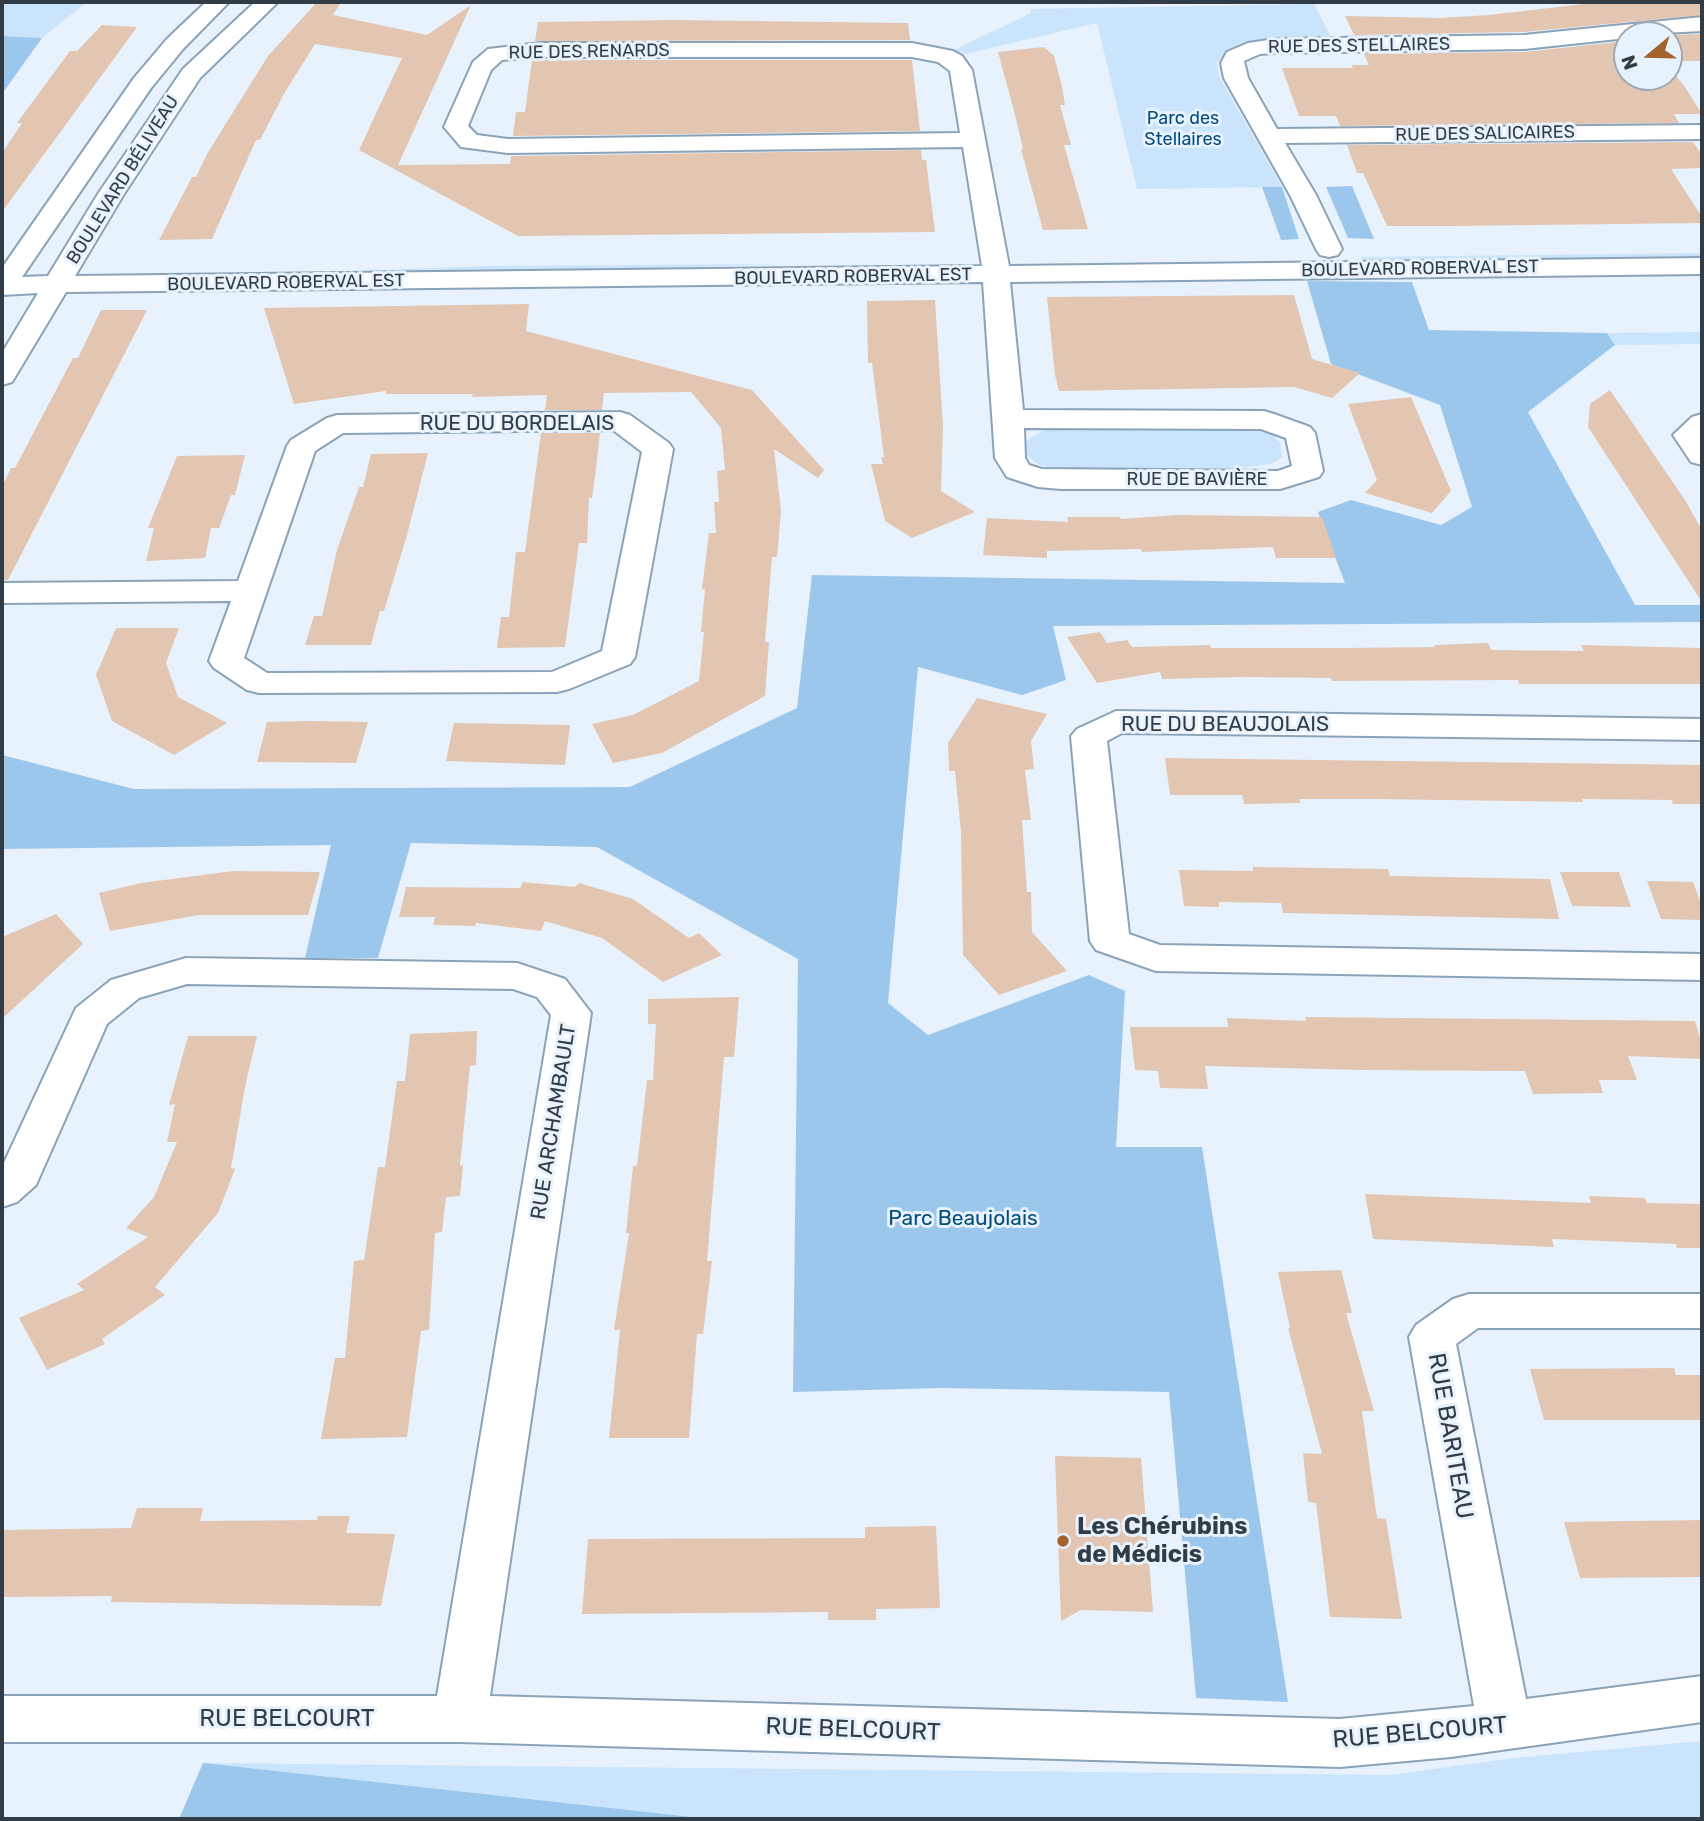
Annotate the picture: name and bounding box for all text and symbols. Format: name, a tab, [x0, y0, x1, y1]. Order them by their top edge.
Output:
north arrow	[1613, 21, 1683, 91]
street label: RUE DES STELLAIRES	[1268, 34, 1450, 58]
street label: RUE DES RENARDS	[508, 40, 670, 64]
text: N	[1616, 52, 1643, 73]
street label: BOULEVARD BÉLIVEAU	[62, 92, 184, 268]
park label: Parc des Stellaires	[1144, 108, 1222, 150]
street label: RUE DES SALICAIRES	[1395, 122, 1575, 146]
street label: BOULEVARD ROBERVAL EST	[1301, 256, 1539, 282]
street label: BOULEVARD ROBERVAL EST	[734, 264, 972, 290]
street label: BOULEVARD ROBERVAL EST	[167, 270, 405, 296]
street label: RUE DU BORDELAIS	[420, 411, 614, 437]
street label: RUE DE BAVIÈRE	[1127, 469, 1267, 491]
street label: RUE DU BEAUJOLAIS	[1121, 712, 1329, 738]
street label: RUE ARCHAMBAULT	[526, 1022, 582, 1222]
park label: Parc Beaujolais	[888, 1206, 1038, 1232]
street label: RUE BARITEAU	[1421, 1351, 1479, 1521]
place label: Les Chérubins de Médicis	[1077, 1513, 1248, 1569]
marker: Les Chérubins de Médicis	[1055, 1533, 1071, 1549]
street label: RUE BELCOURT	[199, 1705, 375, 1733]
street label: RUE BELCOURT	[1331, 1711, 1509, 1755]
street label: RUE BELCOURT	[765, 1713, 941, 1747]

